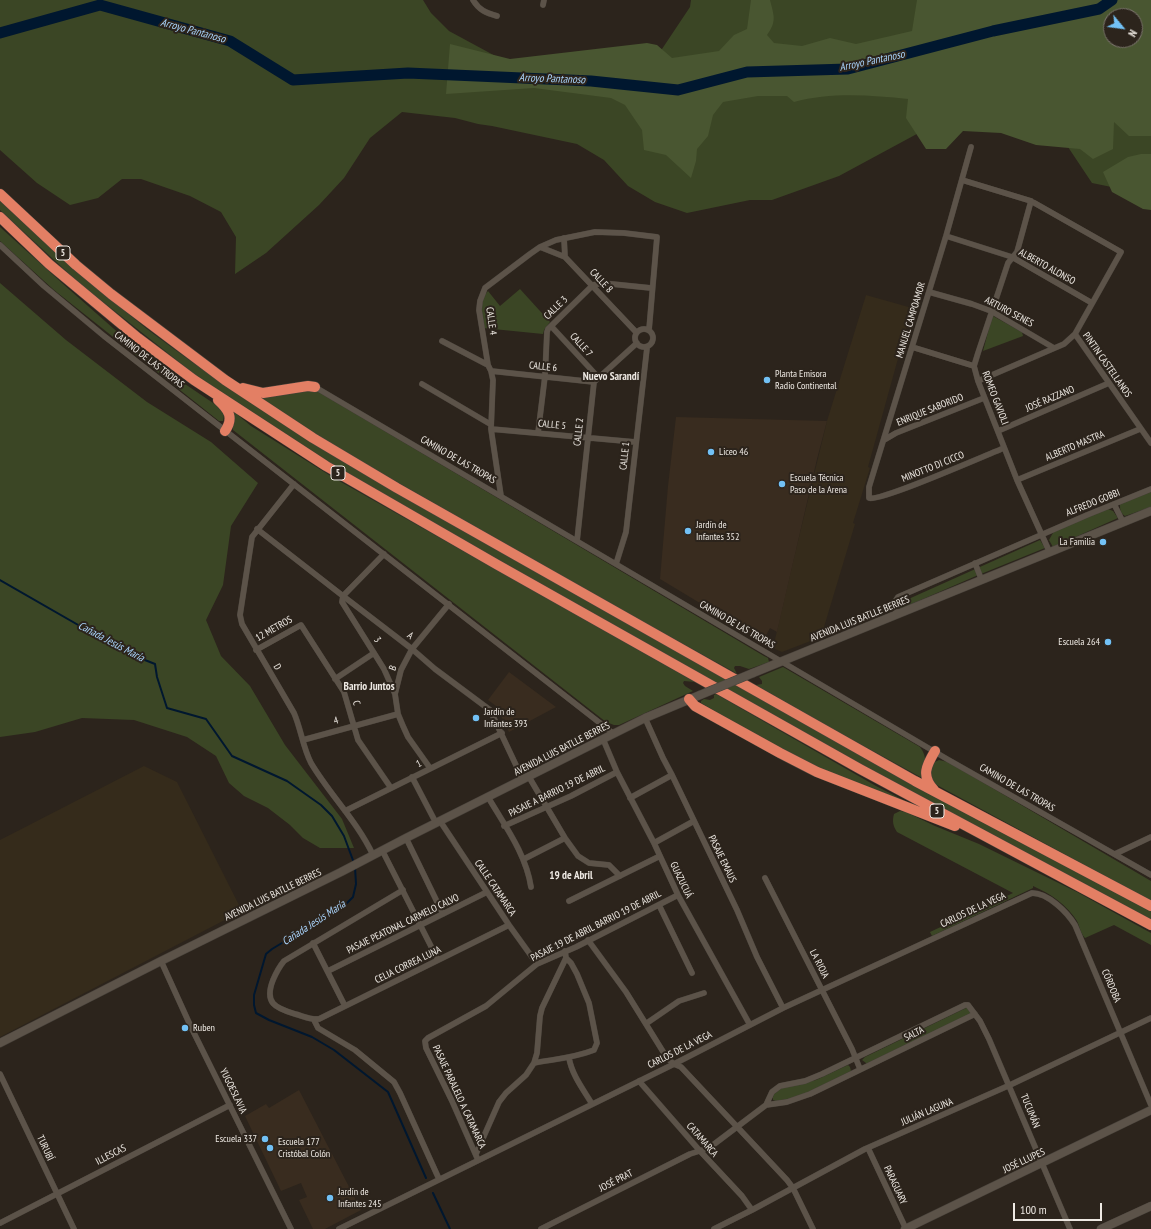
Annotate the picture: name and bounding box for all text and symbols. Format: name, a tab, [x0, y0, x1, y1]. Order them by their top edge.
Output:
north arrow	[1103, 8, 1143, 48]
water label: Arroyo Pantanoso	[159, 16, 227, 46]
text: N	[1125, 27, 1140, 39]
water label: Arroyo Pantanoso	[838, 48, 906, 74]
water label: Arroyo Pantanoso	[519, 71, 585, 87]
road number: 5	[56, 246, 70, 260]
street label: ALBERTO ALONSO	[1017, 247, 1077, 287]
street label: CALLE 8	[587, 267, 615, 295]
street label: MANUEL CAMPOAMOR	[894, 281, 928, 359]
street label: CALLE 3	[542, 294, 570, 322]
street label: ARTURO SENES	[983, 294, 1035, 330]
street label: CALLE 4	[483, 306, 499, 336]
street label: CAMINO DE LAS TROPAS	[112, 329, 186, 391]
street label: CALLE 7	[567, 330, 595, 360]
street label: PINTIN CASTELLANOS	[1080, 330, 1134, 400]
street label: CALLE 6	[528, 360, 558, 374]
place label: Planta Emisora Radio Continental	[775, 368, 837, 392]
street label: ROMEO GAVIOLI	[979, 369, 1011, 427]
district label: Nuevo Sarandí	[583, 370, 639, 384]
marker: Planta Emisora Radio Continental	[762, 375, 772, 385]
street label: JOSÉ RAZZANO	[1024, 383, 1076, 415]
street label: ENRIQUE SABORIDO	[895, 391, 965, 429]
street label: CALLE 2	[572, 417, 586, 447]
street label: CALLE 5	[537, 418, 567, 432]
street label: ALBERTO MASTRA	[1044, 428, 1106, 464]
street label: CAMINO DE LAS TROPAS	[418, 433, 498, 487]
street label: CALLE 1	[618, 441, 632, 471]
place label: Liceo 46	[719, 446, 748, 458]
marker: Liceo 46	[706, 447, 716, 457]
street label: MINOTTO DI CICCO	[900, 449, 966, 485]
road number: 5	[331, 466, 345, 480]
place label: Escuela Técnica Paso de la Arena	[790, 472, 847, 496]
marker: Escuela Técnica Paso de la Arena	[777, 479, 787, 489]
street label: ALFREDO GOBBI	[1064, 487, 1122, 519]
place label: Jardín de Infantes 352	[696, 519, 739, 542]
marker: Jardín de Infantes 352	[683, 526, 693, 536]
place label: La Familia	[1060, 536, 1095, 548]
marker: La Familia	[1098, 537, 1108, 547]
street label: AVENIDA LUIS BATLLE BERRES	[809, 594, 911, 644]
street label: CAMINO DE LAS TROPAS	[697, 598, 777, 652]
street label: 12 METROS	[253, 614, 295, 644]
water label: Cañada Jesús María	[76, 619, 146, 665]
street label: A	[405, 630, 415, 642]
street label: 3	[371, 635, 383, 645]
place label: Escuela 264	[1058, 636, 1100, 648]
marker: Escuela 264	[1103, 637, 1113, 647]
street label: D	[271, 662, 283, 672]
street label: B	[387, 664, 399, 672]
district label: Barrio Juntos	[344, 680, 394, 694]
street label: C	[350, 699, 362, 707]
place label: Jardín de Infantes 393	[484, 706, 527, 730]
marker: Jardín de Infantes 393	[471, 713, 481, 723]
street label: 4	[332, 715, 340, 727]
street label: AVENIDA LUIS BATLLE BERRES	[512, 720, 612, 778]
street label: 1	[414, 758, 424, 770]
street label: CAMINO DE LAS TROPAS	[977, 761, 1057, 815]
street label: PASAJE A BARRIO 19 DE ABRIL	[507, 762, 607, 820]
road number: 5	[930, 804, 944, 818]
street label: PASAJE EMAUS	[705, 833, 739, 885]
street label: CALLE CATAMARCA	[472, 857, 518, 919]
street label: GUAZUCUÁ	[667, 860, 695, 900]
street label: AVENIDA LUIS BATLLE BERRES	[223, 866, 323, 924]
district label: 19 de Abril	[549, 869, 593, 883]
street label: PASAJE 19 DE ABRIL BARRIO 19 DE ABRIL	[529, 888, 663, 964]
street label: CARLOS DE LA VEGA	[938, 890, 1008, 930]
street label: PASAJE PEATONAL CARMELO CALVO	[345, 892, 461, 956]
water label: Cañada Jesús María	[280, 898, 348, 948]
street label: CELIA CORREA LUNA	[373, 944, 443, 986]
street label: LA RIOJA	[807, 948, 831, 980]
street label: CÓRDOBA	[1099, 968, 1123, 1004]
place label: Ruben	[193, 1022, 215, 1034]
marker: Ruben	[180, 1023, 190, 1033]
street label: SALTA	[902, 1024, 926, 1044]
street label: CARLOS DE LA VEGA	[646, 1029, 714, 1071]
street label: PASAJE PARALELO A CATAMARCA	[430, 1043, 488, 1151]
street label: YUGOESLAVIA	[217, 1066, 249, 1116]
street label: TUCUMÁN	[1018, 1092, 1042, 1130]
street label: JULIÁN LAGUNA	[899, 1096, 955, 1128]
street label: CATAMARCA	[684, 1120, 720, 1160]
street label: TURUBÍ	[34, 1133, 56, 1163]
place label: Escuela 337	[215, 1133, 257, 1145]
marker: Escuela 337	[260, 1134, 270, 1144]
place label: Escuela 177 Cristóbal Colón	[278, 1136, 330, 1160]
street label: ILLESCAS	[94, 1142, 128, 1168]
marker: Escuela 177 Cristóbal Colón	[265, 1143, 275, 1153]
street label: JOSÉ LLUPES	[1001, 1146, 1047, 1176]
street label: PARAGUARY	[881, 1164, 909, 1206]
street label: JOSÉ PRAT	[597, 1167, 635, 1195]
place label: Jardín de Infantes 245	[338, 1186, 381, 1210]
marker: Jardín de Infantes 245	[325, 1193, 335, 1203]
scale bar	[1015, 1195, 1104, 1221]
text: 100 m	[1020, 1202, 1047, 1217]

